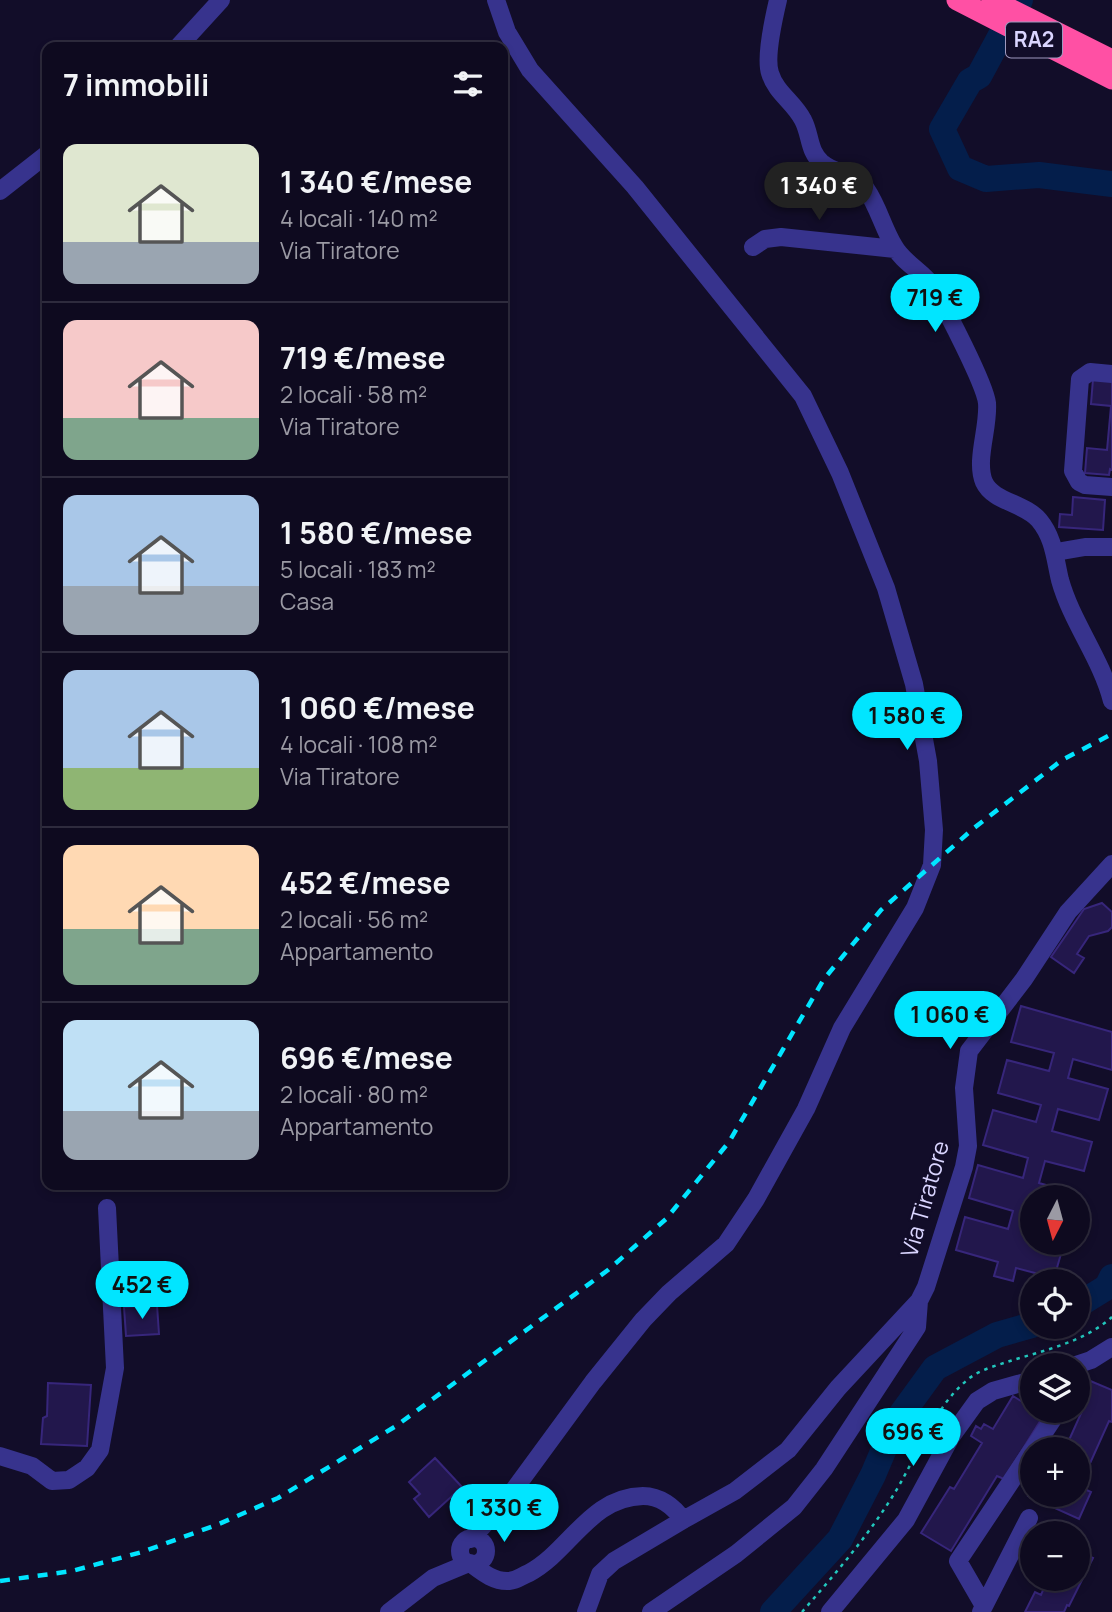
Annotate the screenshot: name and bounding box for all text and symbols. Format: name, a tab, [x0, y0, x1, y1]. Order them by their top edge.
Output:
road number: RA2	[1006, 22, 1062, 58]
text: 7 immobili	[63, 64, 209, 105]
icon: filters	[449, 65, 487, 103]
text: 1 340 €/mese	[280, 161, 472, 202]
pin: 1 340 €	[754, 162, 884, 222]
text: 1 340 €	[780, 169, 858, 201]
icon: home	[119, 172, 203, 256]
text: 4 locali · 140 m²	[280, 202, 438, 234]
text: Via Tiratore	[280, 234, 400, 266]
pin: 719 €	[886, 274, 984, 334]
text: 719 €	[907, 281, 963, 313]
text: 719 €/mese	[280, 337, 445, 378]
icon: home	[119, 348, 203, 432]
text: 2 locali · 58 m²	[280, 378, 427, 410]
text: Via Tiratore	[280, 410, 400, 442]
text: 1 580 €/mese	[280, 512, 473, 553]
icon: home	[119, 523, 203, 607]
text: 5 locali · 183 m²	[280, 553, 436, 585]
text: Casa	[280, 585, 334, 617]
text: 1 060 €/mese	[280, 687, 475, 728]
pin: 1 580 €	[842, 692, 972, 752]
icon: home	[119, 698, 203, 782]
text: 1 580 €	[868, 699, 946, 731]
text: 4 locali · 108 m²	[280, 728, 437, 760]
text: Via Tiratore	[280, 760, 400, 792]
text: 452 €/mese	[280, 862, 451, 903]
icon: home	[119, 873, 203, 957]
text: 2 locali · 56 m²	[280, 903, 428, 935]
text: Appartamento	[280, 935, 433, 967]
pin: 1 060 €	[885, 992, 1015, 1051]
text: 1 060 €	[910, 998, 990, 1030]
text: 696 €/mese	[280, 1037, 453, 1078]
icon: home	[119, 1048, 203, 1132]
text: 2 locali · 80 m²	[280, 1078, 428, 1110]
text: Appartamento	[280, 1110, 433, 1142]
street label: Via Tiratore	[892, 1137, 956, 1261]
north arrow	[1020, 1185, 1090, 1255]
map controls	[1020, 1185, 1090, 1591]
pin: 452 €	[93, 1262, 191, 1321]
text: 452 €	[112, 1268, 172, 1300]
button: locate	[1020, 1269, 1090, 1339]
button: layers	[1020, 1353, 1090, 1423]
pin: 696 €	[864, 1408, 962, 1468]
text: 696 €	[882, 1415, 944, 1447]
button: +	[1020, 1437, 1090, 1507]
pin: 1 330 €	[439, 1484, 569, 1544]
text: 1 330 €	[466, 1491, 542, 1523]
button: −	[1020, 1521, 1090, 1591]

